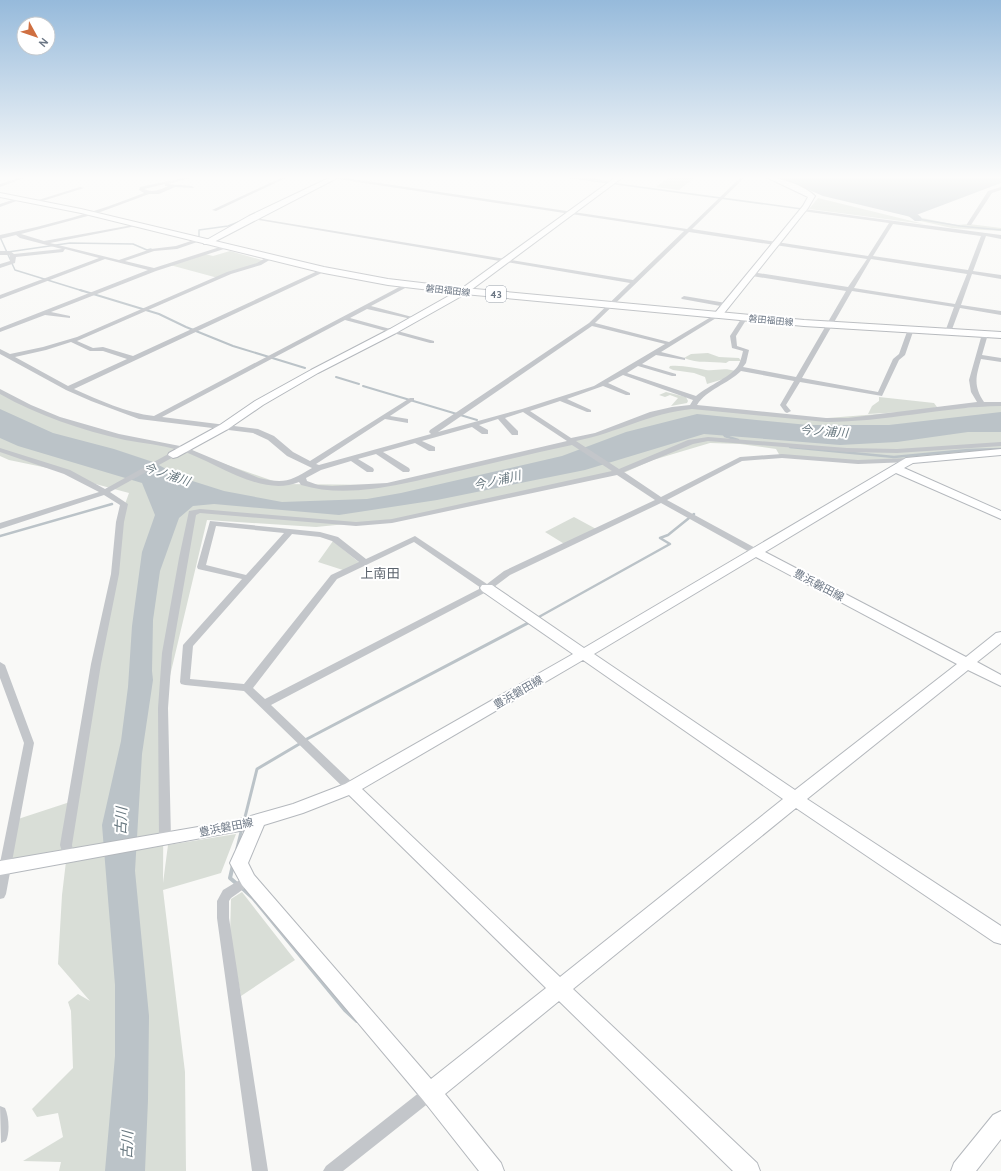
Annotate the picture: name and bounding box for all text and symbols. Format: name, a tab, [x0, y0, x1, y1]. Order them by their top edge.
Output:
north arrow	[16, 16, 56, 56]
text: N	[36, 35, 52, 50]
street label: 磐田福田線	[425, 282, 472, 298]
road number: 43	[486, 286, 506, 302]
street label: 磐田福田線	[748, 313, 795, 328]
water label: 今ノ浦川	[800, 422, 850, 440]
water label: 今ノ浦川	[142, 459, 194, 489]
water label: 今ノ浦川	[472, 467, 524, 493]
district label: 上南田	[360, 565, 400, 581]
street label: 豊浜磐田線	[791, 566, 847, 604]
street label: 豊浜磐田線	[491, 672, 545, 712]
water label: 古川	[112, 805, 131, 835]
street label: 豊浜磐田線	[198, 815, 254, 839]
water label: 古川	[118, 1129, 137, 1159]

